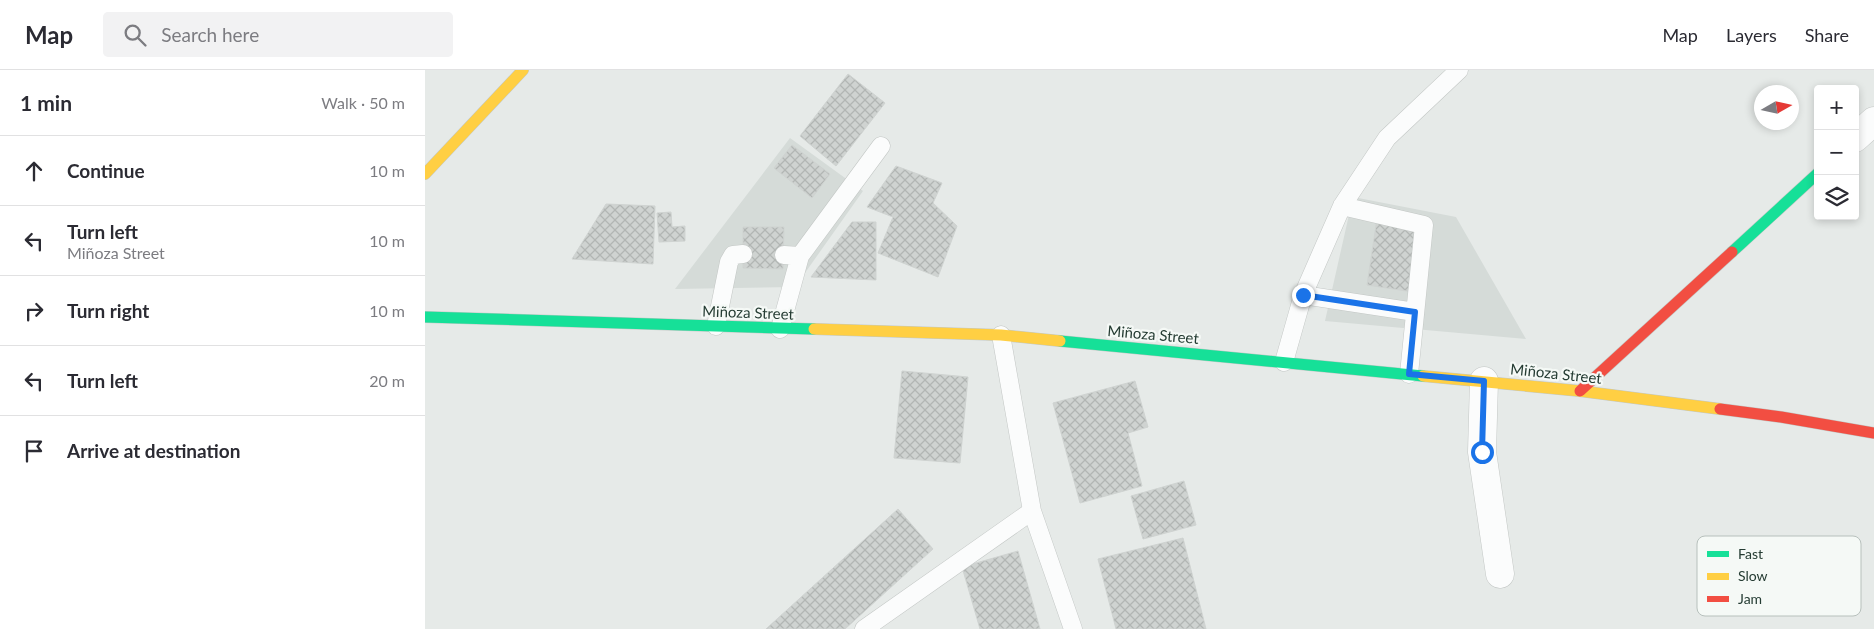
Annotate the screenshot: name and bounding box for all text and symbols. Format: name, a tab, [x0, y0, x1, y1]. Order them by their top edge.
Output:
search box	[103, 12, 453, 57]
text: Map	[25, 20, 73, 49]
icon: search	[121, 21, 149, 49]
text: Search here	[161, 23, 259, 46]
text: Map	[1662, 24, 1698, 46]
text: Layers	[1726, 24, 1777, 46]
text: Share	[1805, 24, 1849, 46]
north arrow	[1754, 85, 1799, 130]
map controls	[1814, 85, 1859, 220]
button: +	[1814, 85, 1859, 130]
text: 1 min	[20, 90, 72, 115]
text: Walk · 50 m	[321, 93, 405, 112]
button: −	[1814, 130, 1859, 175]
icon: ahead	[20, 157, 48, 185]
text: Continue	[67, 159, 145, 182]
text: 10 m	[369, 161, 405, 180]
button: layers	[1814, 175, 1859, 220]
text: Turn left	[67, 220, 138, 243]
icon: left	[20, 227, 48, 255]
text: 10 m	[369, 231, 405, 250]
text: Miñoza Street	[67, 243, 165, 262]
route end	[1292, 284, 1315, 307]
icon: right	[20, 297, 48, 325]
text: Turn right	[67, 299, 149, 322]
text: 10 m	[369, 301, 405, 320]
street label: Miñoza Street	[702, 301, 795, 323]
street label: Miñoza Street	[1107, 321, 1200, 347]
street label: Miñoza Street	[1510, 359, 1603, 387]
icon: left	[20, 367, 48, 395]
text: Turn left	[67, 369, 138, 392]
text: 20 m	[369, 371, 405, 390]
icon: arrive	[20, 437, 48, 465]
text: Arrive at destination	[67, 439, 240, 462]
route start	[1471, 441, 1494, 464]
legend	[1697, 536, 1861, 616]
text: Fast	[1738, 545, 1763, 562]
text: Slow	[1738, 567, 1768, 584]
text: Jam	[1738, 590, 1762, 607]

